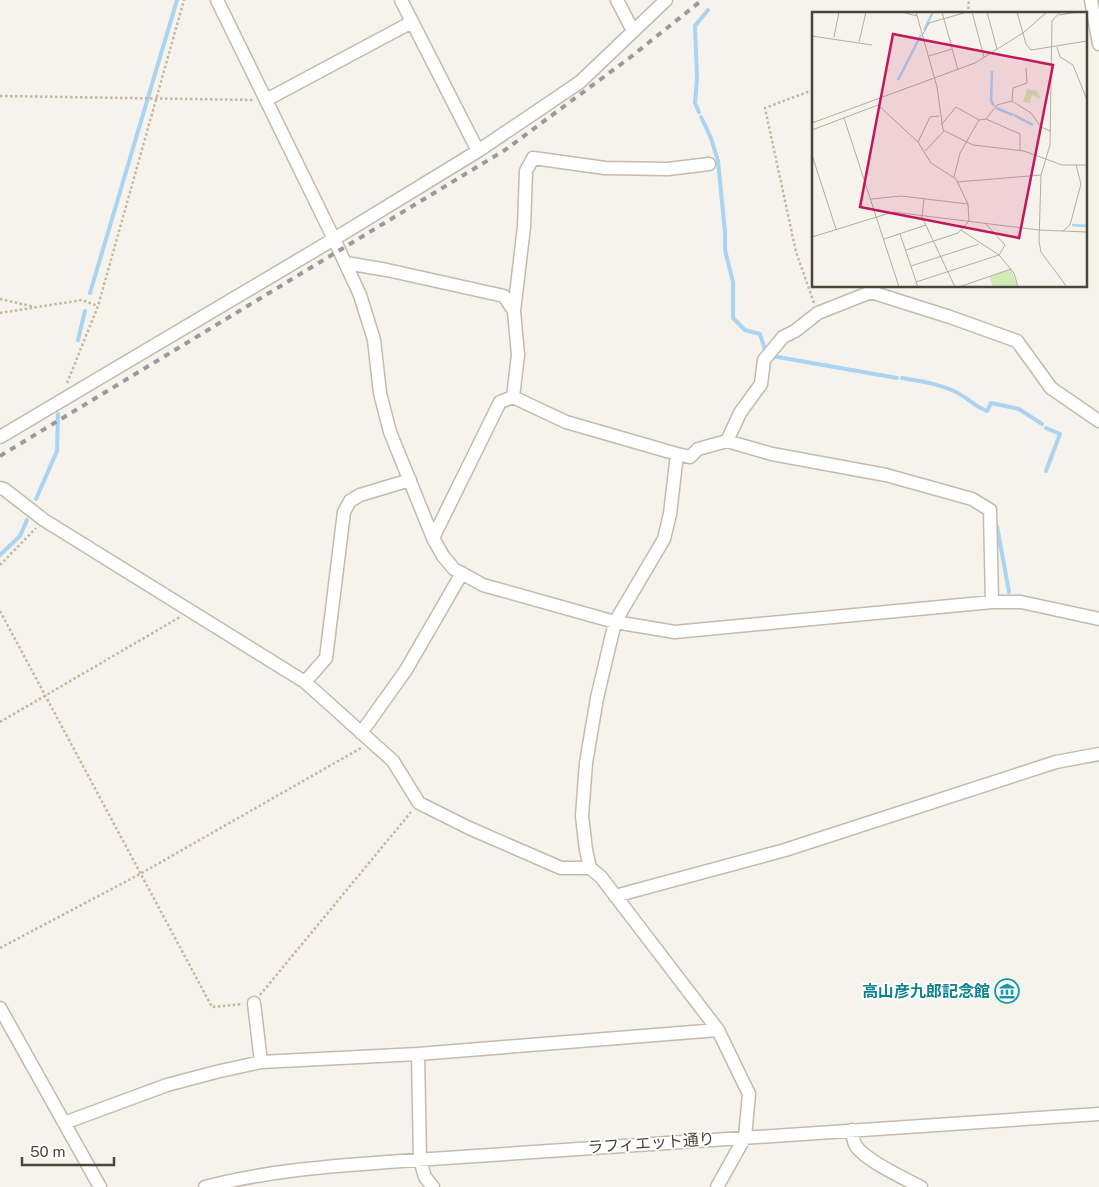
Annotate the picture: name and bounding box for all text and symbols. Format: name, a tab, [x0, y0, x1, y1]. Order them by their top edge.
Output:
inset map	[812, 12, 1086, 288]
museum icon: 高山彦九郎記念館	[994, 978, 1020, 1004]
place label: 高山彦九郎記念館	[862, 982, 990, 1001]
street label: ラフィエット通り	[587, 1129, 715, 1157]
scale bar	[22, 1134, 115, 1166]
text: 50 m	[30, 1143, 65, 1160]

